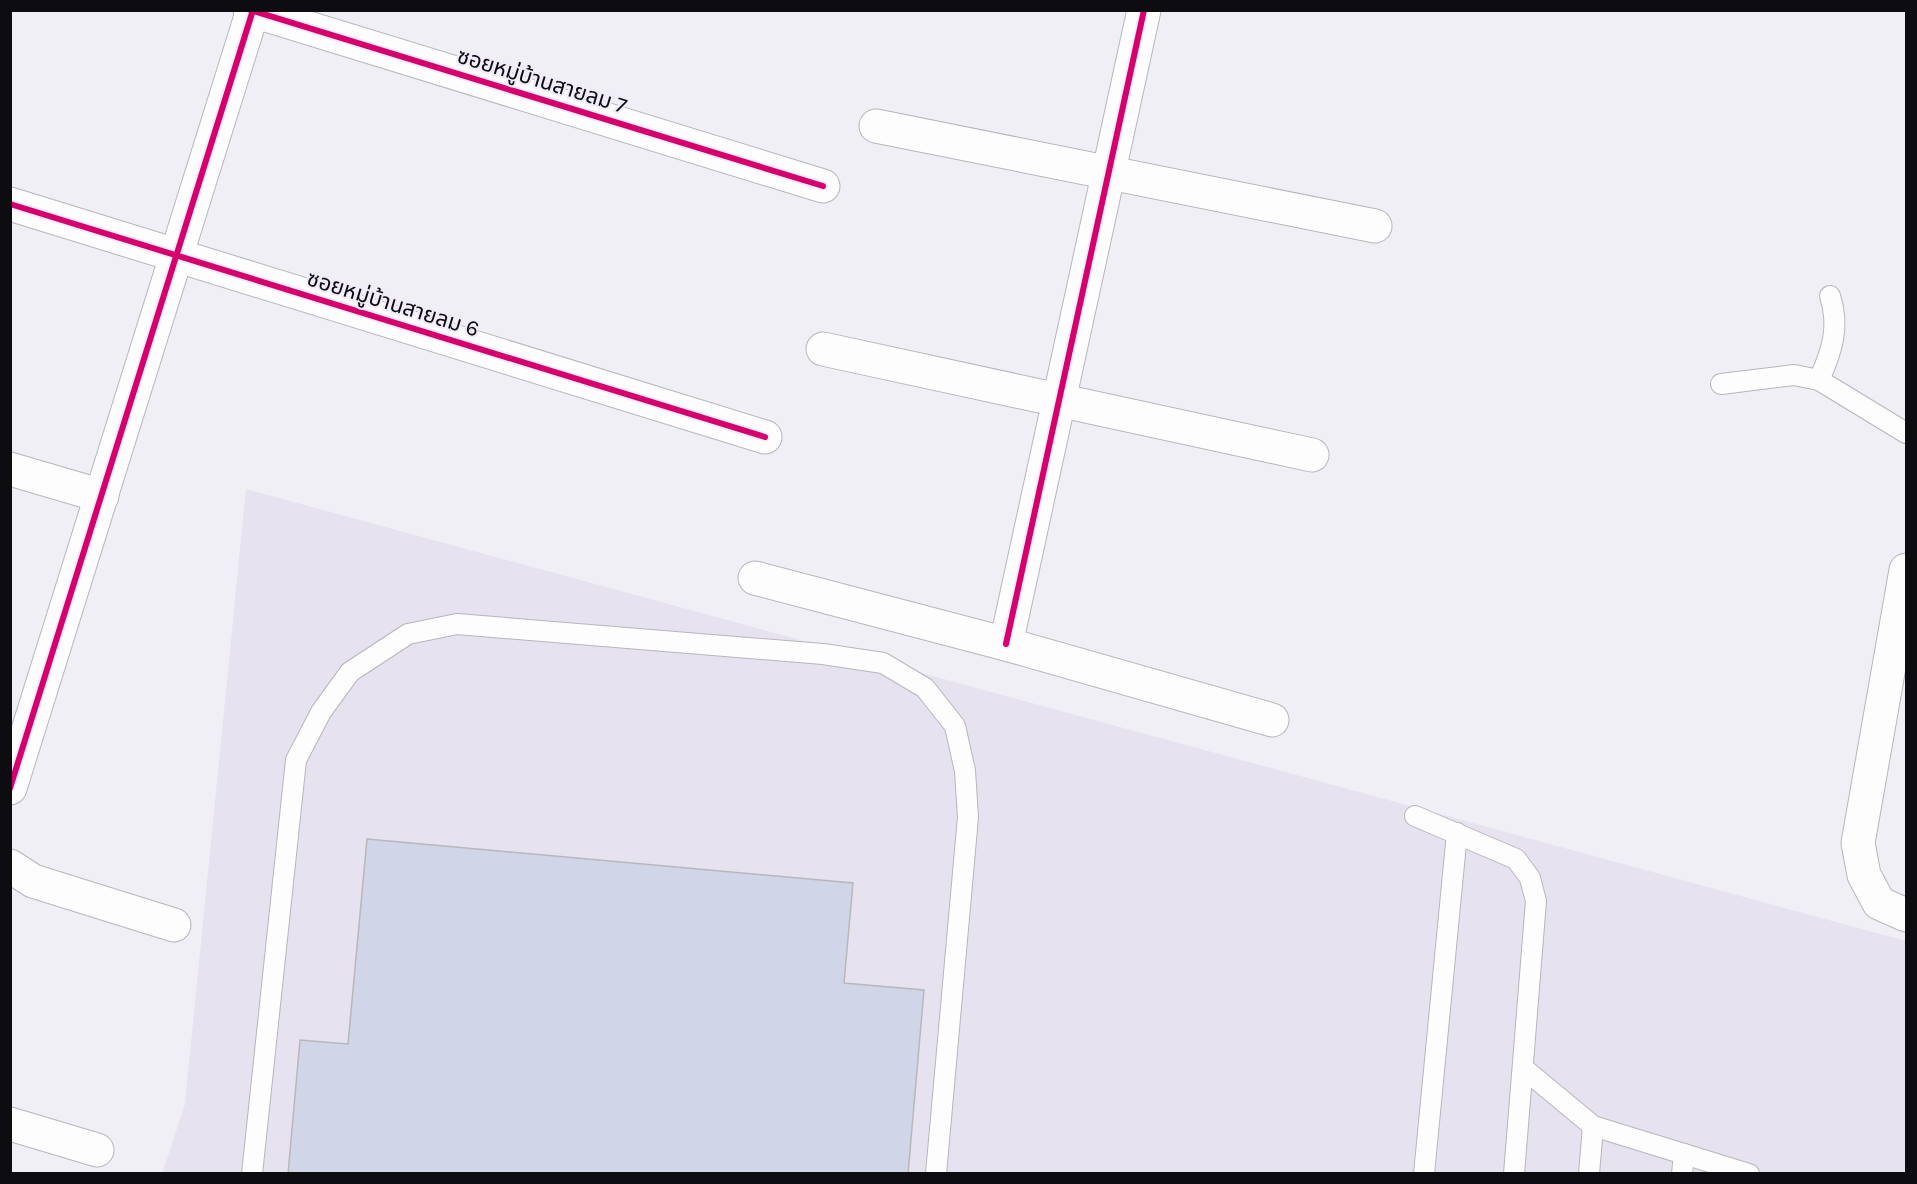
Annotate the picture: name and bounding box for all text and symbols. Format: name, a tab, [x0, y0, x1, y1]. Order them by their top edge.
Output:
street label: ซอยหมู่บ้านสายลม 7	[454, 43, 630, 119]
street label: ซอยหมู่บ้านสายลม 6	[304, 265, 482, 343]

